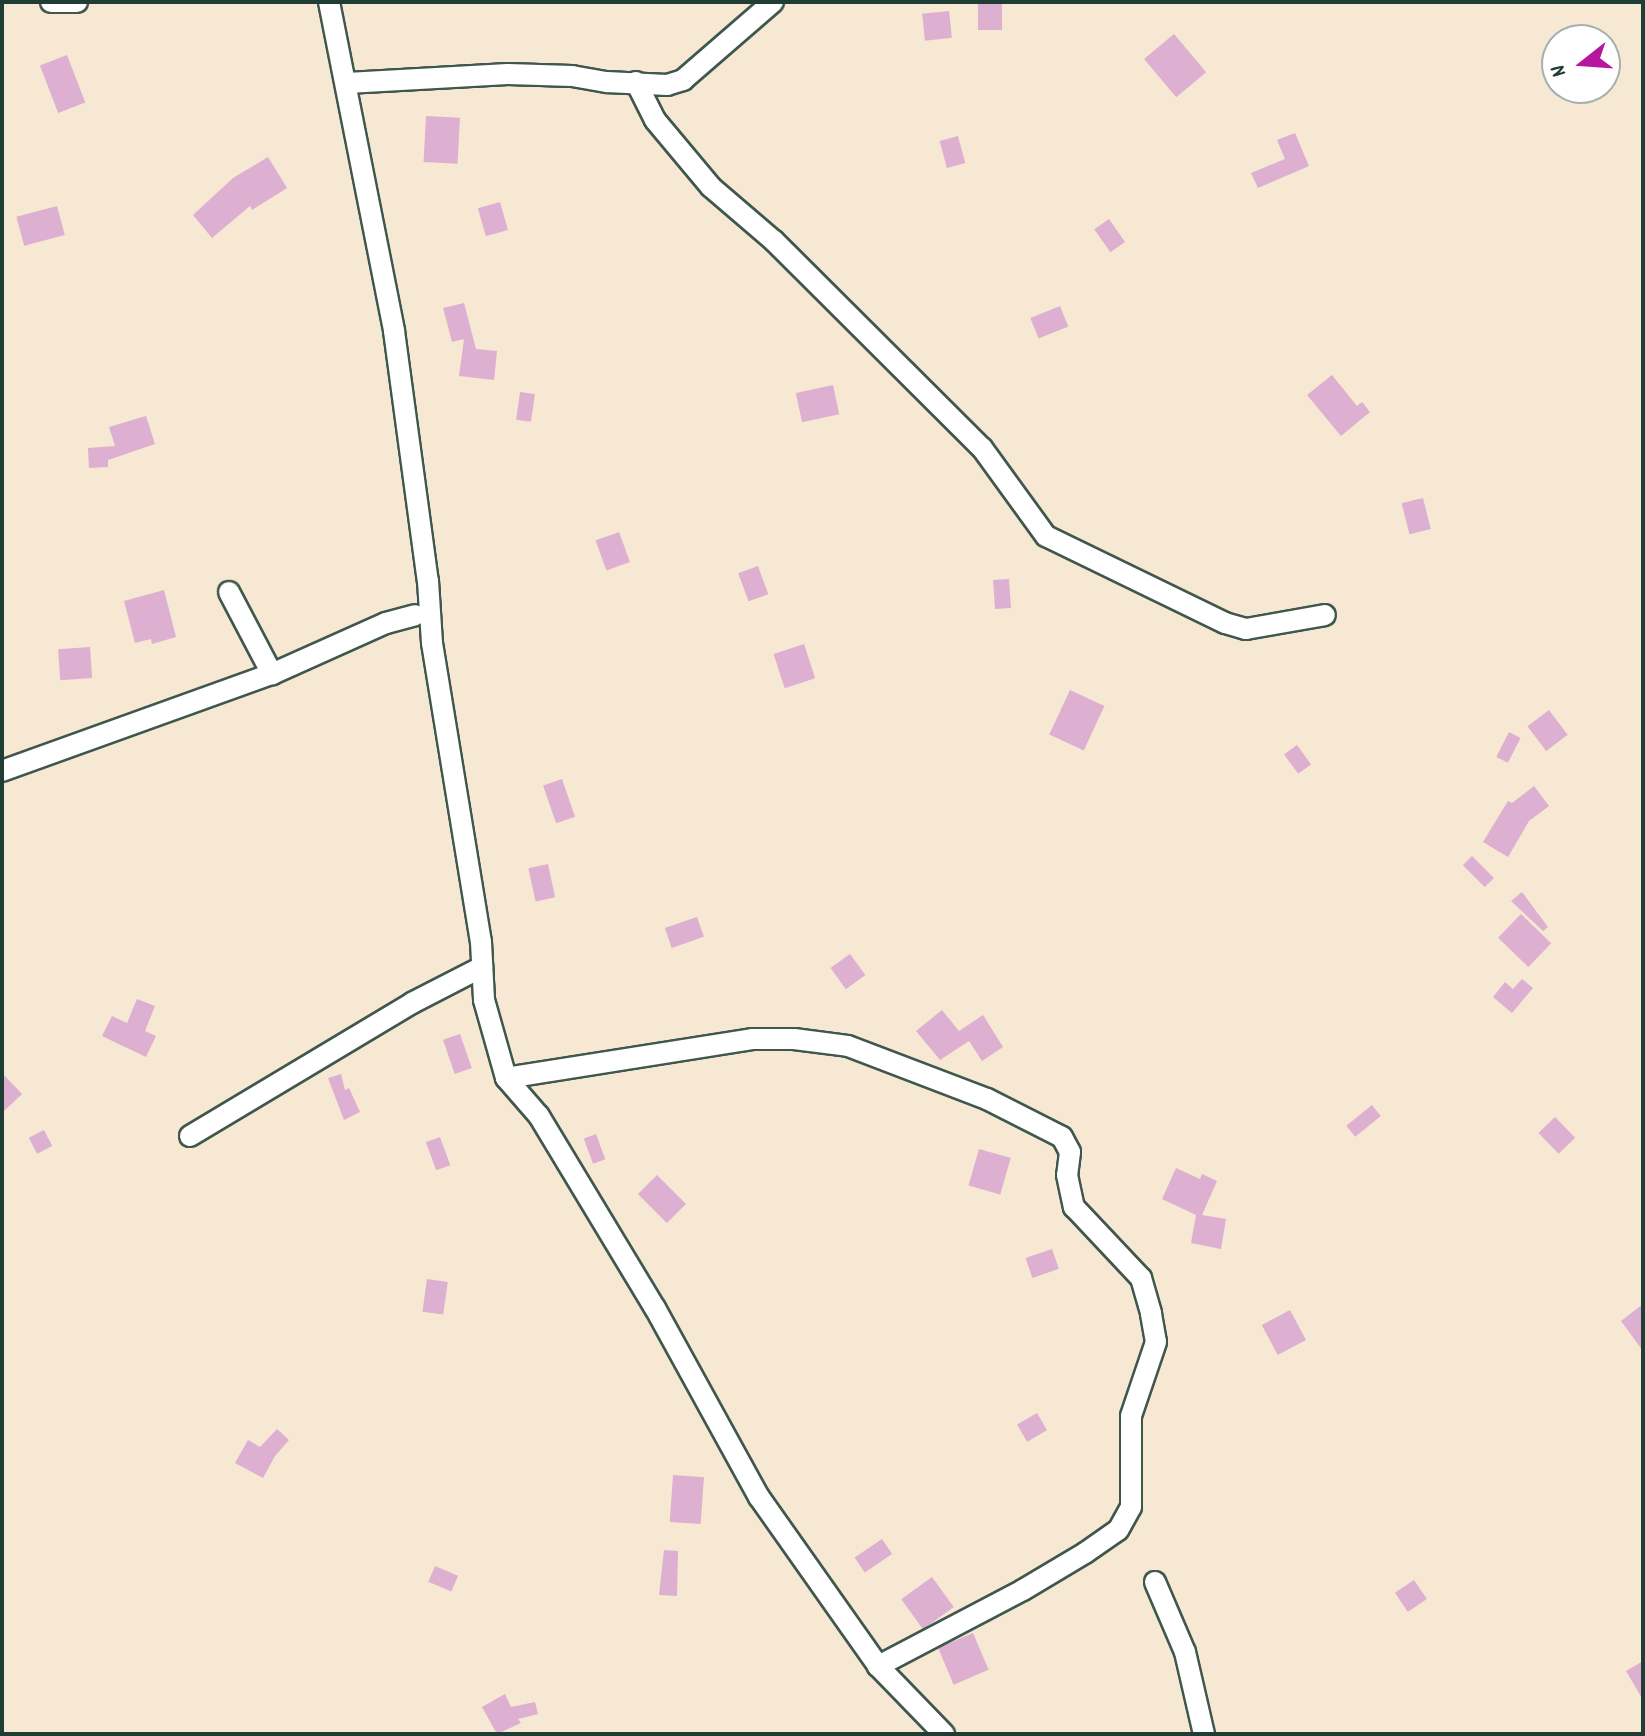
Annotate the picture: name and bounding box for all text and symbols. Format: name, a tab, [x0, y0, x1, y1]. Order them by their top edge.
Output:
north arrow	[1541, 24, 1621, 104]
text: N	[1543, 61, 1576, 80]

